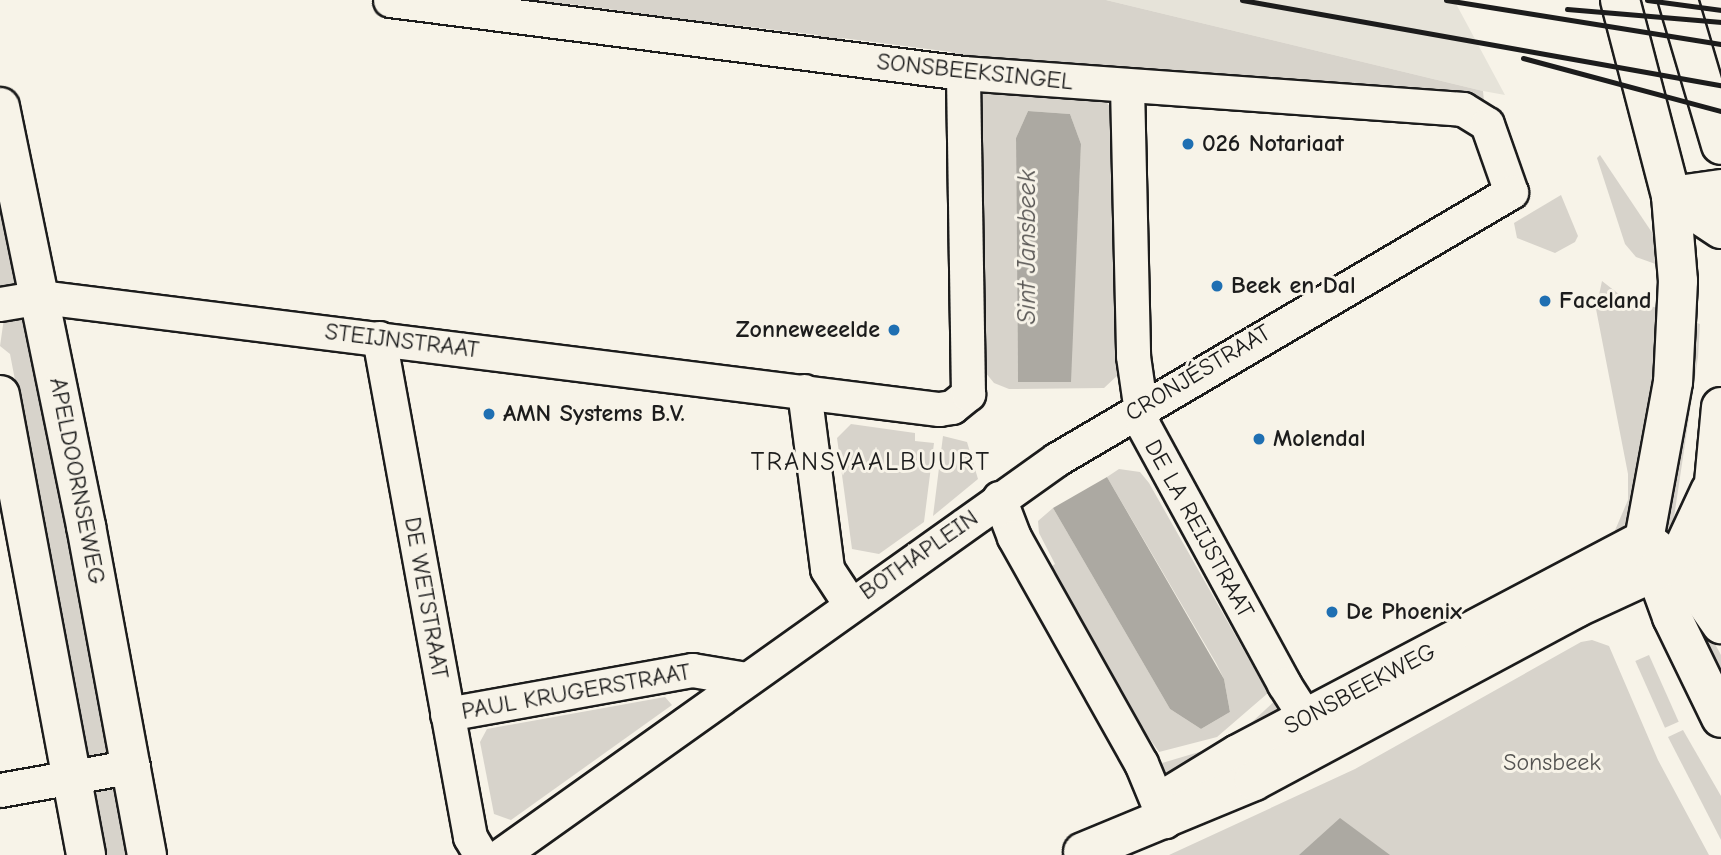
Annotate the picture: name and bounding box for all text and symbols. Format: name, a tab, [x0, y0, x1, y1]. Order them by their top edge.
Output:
street label: SONSBEEKSINGEL	[875, 47, 1075, 97]
place label: 026 Notariaat	[1202, 130, 1344, 158]
marker: 026 Notariaat	[1180, 136, 1196, 152]
water label: Sint Jansbeek	[1012, 170, 1044, 324]
place label: Beek en Dal	[1231, 272, 1356, 300]
marker: Beek en Dal	[1209, 278, 1225, 294]
place label: Faceland	[1559, 287, 1652, 315]
marker: Faceland	[1537, 293, 1553, 309]
place label: Zonneweeelde	[736, 316, 880, 344]
street label: STEIJNSTRAAT	[323, 317, 481, 365]
street label: CRONJÉSTRAAT	[1120, 318, 1276, 428]
marker: Zonneweeelde	[886, 322, 902, 338]
street label: APELDOORNSEWEG	[43, 375, 111, 587]
place label: AMN Systems B.V.	[503, 400, 685, 428]
marker: AMN Systems B.V.	[481, 406, 497, 422]
place label: Molendal	[1273, 425, 1366, 453]
marker: Molendal	[1251, 431, 1267, 447]
street label: DE LA REIJSTRAAT	[1138, 435, 1260, 623]
district label: TRANSVAALBUURT	[753, 447, 989, 479]
street label: BOTHAPLEIN	[854, 504, 984, 606]
street label: DE WETSTRAAT	[398, 515, 454, 681]
place label: De Phoenix	[1346, 598, 1462, 626]
marker: De Phoenix	[1324, 604, 1340, 620]
street label: SONSBEEKWEG	[1279, 637, 1441, 741]
street label: PAUL KRUGERSTRAAT	[459, 658, 693, 726]
park label: Sonsbeek	[1503, 749, 1601, 777]

